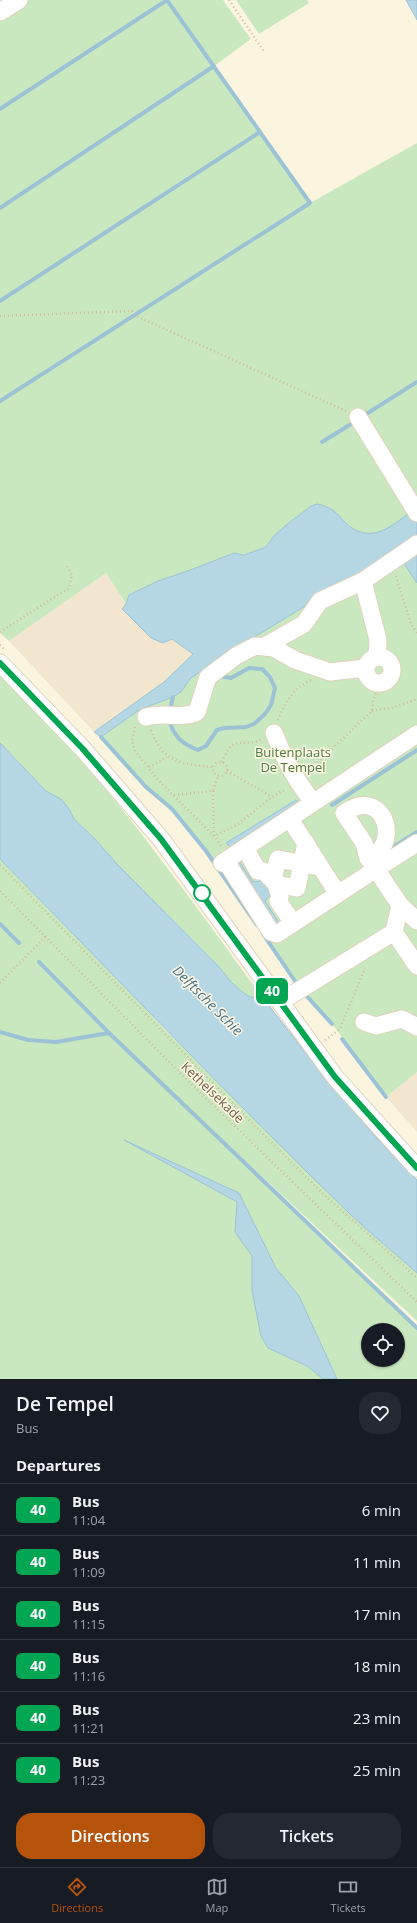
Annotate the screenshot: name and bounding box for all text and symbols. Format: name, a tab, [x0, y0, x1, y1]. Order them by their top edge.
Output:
park label: Buitenplaats De Tempel	[255, 743, 331, 776]
unlabelled marker	[193, 884, 211, 902]
water label: Delftsche Schie	[169, 961, 247, 1039]
line badge: 40	[254, 978, 290, 1004]
text: 40	[264, 981, 280, 1000]
street label: Kethelsekade	[178, 1057, 248, 1127]
map controls	[361, 1323, 405, 1367]
button: locate	[361, 1323, 405, 1367]
text: De Tempel	[16, 1391, 114, 1417]
button: heart	[359, 1392, 401, 1434]
text: Bus	[16, 1419, 39, 1437]
text: Departures	[16, 1455, 101, 1475]
text: Bus	[72, 1491, 99, 1511]
text: 40	[30, 1500, 46, 1519]
text: 6 min	[362, 1500, 401, 1520]
text: 11:04	[72, 1511, 105, 1529]
text: Bus	[72, 1543, 99, 1563]
text: 40	[30, 1552, 46, 1571]
text: 11 min	[353, 1552, 401, 1572]
text: 11:09	[72, 1563, 105, 1581]
text: Bus	[72, 1595, 99, 1615]
text: 40	[30, 1604, 46, 1623]
text: 17 min	[353, 1604, 401, 1624]
text: 11:15	[72, 1615, 105, 1633]
text: Bus	[72, 1647, 99, 1667]
text: 40	[30, 1656, 46, 1675]
text: 18 min	[353, 1656, 401, 1676]
text: 11:16	[72, 1667, 105, 1685]
text: Bus	[72, 1699, 99, 1719]
text: 40	[30, 1708, 46, 1727]
text: 23 min	[353, 1708, 401, 1728]
text: 11:21	[72, 1719, 105, 1737]
text: Bus	[72, 1751, 99, 1771]
text: 40	[30, 1760, 46, 1779]
text: 25 min	[353, 1760, 401, 1780]
text: 11:23	[72, 1771, 105, 1789]
button: Directions	[16, 1813, 205, 1859]
button: Tickets	[213, 1813, 401, 1859]
tab: Directions	[51, 1876, 103, 1915]
tab: Map	[206, 1876, 228, 1915]
tab: Tickets	[331, 1876, 366, 1915]

